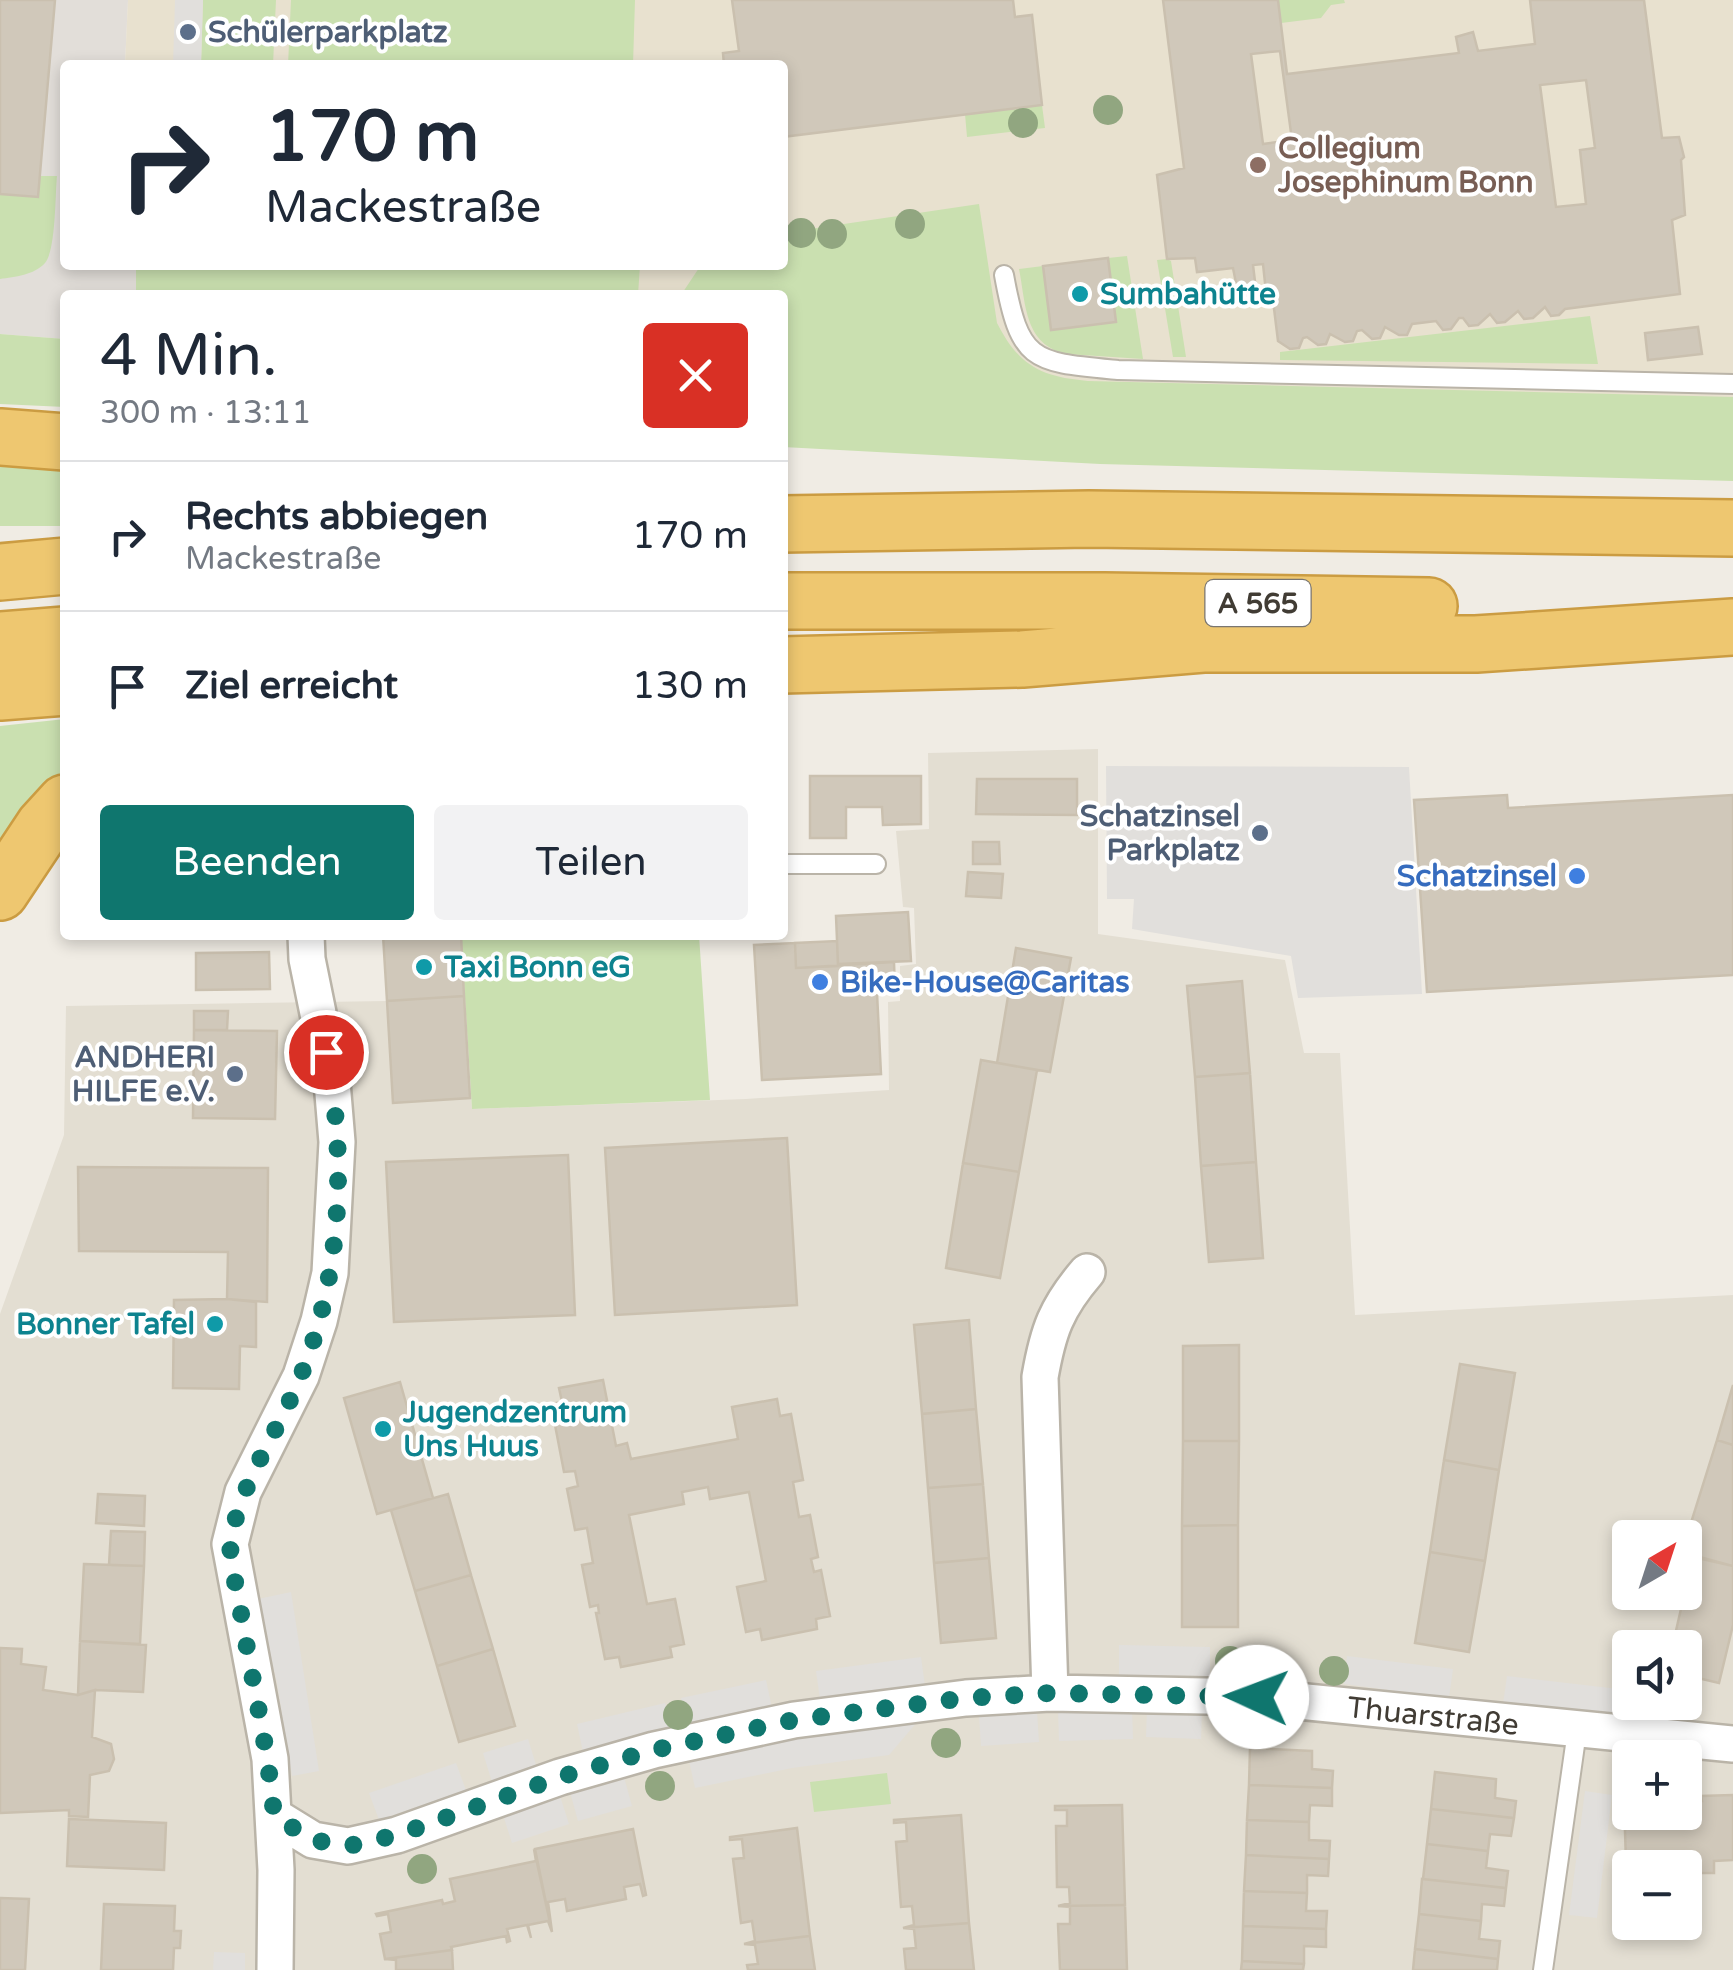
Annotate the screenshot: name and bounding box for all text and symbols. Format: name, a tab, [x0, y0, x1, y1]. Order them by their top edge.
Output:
place label: Schülerparkplatz	[208, 14, 448, 51]
marker: Schülerparkplatz	[177, 21, 199, 43]
text: 170 m	[265, 96, 479, 180]
icon: right	[100, 100, 230, 230]
place label: Collegium Josephinum Bonn	[1277, 130, 1533, 201]
marker: Collegium Josephinum Bonn	[1247, 154, 1269, 176]
text: Mackestraße	[265, 181, 541, 235]
place label: Sumbahütte	[1100, 276, 1276, 313]
marker: Sumbahütte	[1069, 283, 1091, 305]
text: 4 Min.	[100, 320, 278, 392]
button: close	[643, 323, 748, 428]
text: 300 m · 13:11	[100, 394, 312, 432]
text: Rechts abbiegen	[185, 494, 488, 540]
icon: right	[100, 509, 155, 564]
text: 170 m	[632, 513, 748, 559]
text: Mackestraße	[185, 540, 381, 578]
road number: A 565	[1206, 580, 1310, 626]
icon: arrive	[100, 659, 155, 714]
text: Ziel erreicht	[185, 663, 398, 709]
text: 130 m	[632, 663, 748, 709]
place label: Schatzinsel Parkplatz	[1080, 798, 1240, 869]
button: Beenden	[100, 805, 414, 920]
button: Teilen	[434, 805, 748, 920]
marker: Schatzinsel Parkplatz	[1249, 822, 1271, 844]
place label: Schatzinsel	[1397, 858, 1557, 895]
marker: Schatzinsel	[1566, 865, 1588, 887]
place label: Taxi Bonn eG	[443, 949, 631, 986]
marker: Taxi Bonn eG	[413, 956, 435, 978]
place label: Bike-House@Caritas	[840, 964, 1130, 1001]
marker: Bike-House@Caritas	[809, 971, 831, 993]
pin	[284, 1010, 369, 1095]
icon: arrive	[299, 1025, 354, 1080]
place label: ANDHERI HILFE e.V.	[72, 1039, 215, 1110]
marker: ANDHERI HILFE e.V.	[224, 1063, 246, 1085]
place label: Bonner Tafel	[16, 1306, 195, 1343]
marker: Bonner Tafel	[204, 1313, 226, 1335]
place label: Jugendzentrum Uns Huus	[402, 1394, 627, 1465]
marker: Jugendzentrum Uns Huus	[372, 1418, 394, 1440]
north arrow	[1612, 1520, 1702, 1610]
map controls	[1612, 1520, 1702, 1940]
button: sound	[1612, 1630, 1702, 1720]
position arrow	[1205, 1645, 1309, 1749]
street label: Thuarstraße	[1345, 1689, 1520, 1744]
button: +	[1612, 1740, 1702, 1830]
button: −	[1612, 1850, 1702, 1940]

